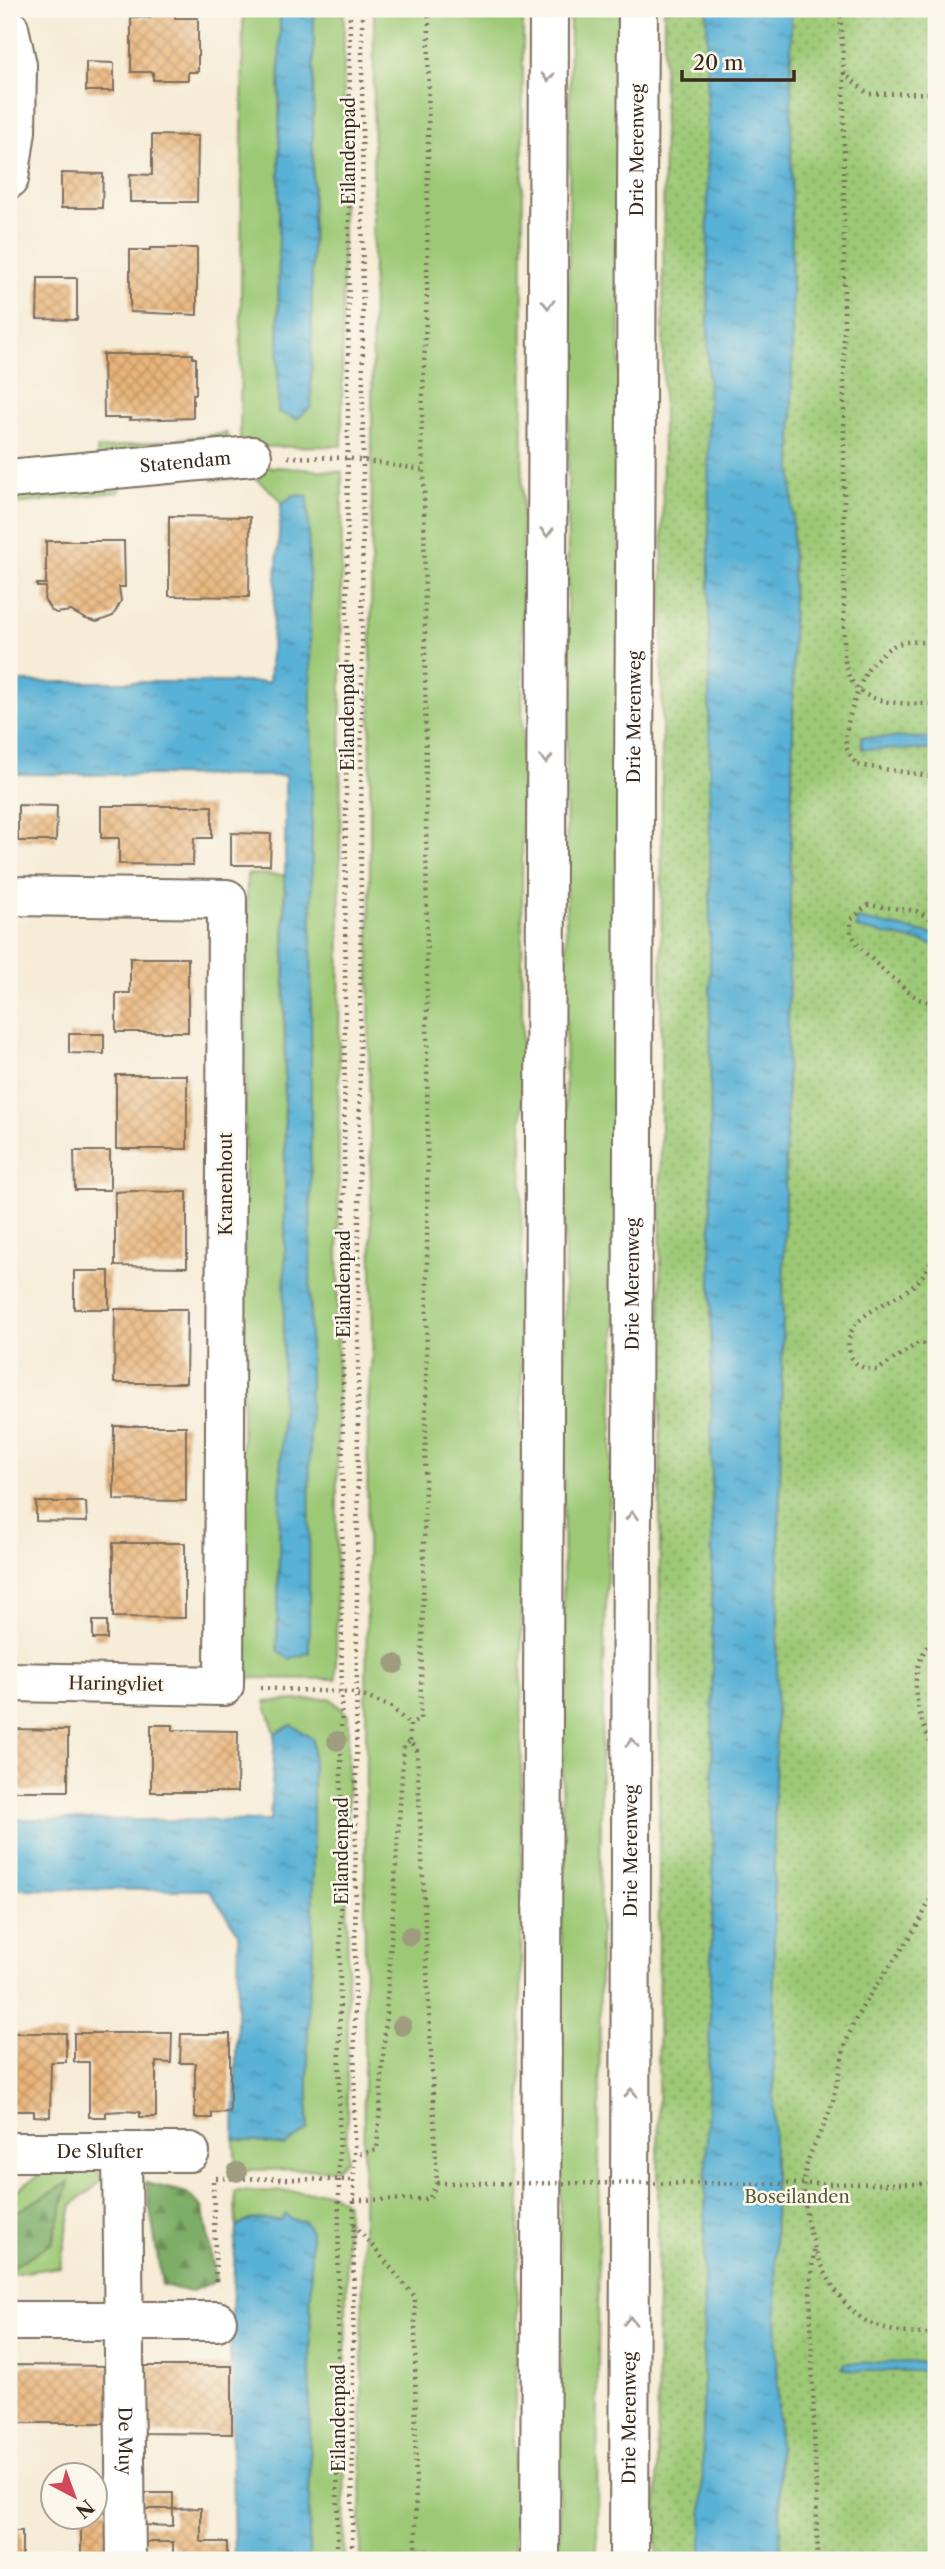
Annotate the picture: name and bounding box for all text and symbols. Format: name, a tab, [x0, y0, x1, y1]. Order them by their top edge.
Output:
scale bar	[682, 38, 794, 82]
text: 20 m	[693, 50, 744, 75]
one-way arrow	[540, 72, 556, 83]
street label: Drie Merenweg	[626, 83, 649, 216]
street label: Eilandenpad	[338, 97, 360, 205]
one-way arrow	[540, 300, 556, 310]
street label: Statendam	[139, 447, 232, 478]
one-way arrow	[539, 527, 555, 538]
street label: Drie Merenweg	[623, 650, 646, 783]
street label: Eilandenpad	[337, 663, 359, 771]
one-way arrow	[538, 755, 554, 765]
street label: Kranenhout	[215, 1132, 237, 1236]
street label: Drie Merenweg	[621, 1217, 644, 1350]
street label: Eilandenpad	[333, 1230, 355, 1338]
one-way arrow	[624, 1510, 640, 1520]
street label: Haringvliet	[68, 1672, 165, 1696]
one-way arrow	[624, 1737, 640, 1748]
street label: Drie Merenweg	[620, 1784, 642, 1917]
street label: Eilandenpad	[331, 1797, 353, 1905]
one-way arrow	[623, 2087, 639, 2098]
street label: De Slufter	[57, 2141, 144, 2163]
park label: Boseilanden	[744, 2186, 850, 2208]
one-way arrow	[622, 2315, 638, 2325]
street label: Drie Merenweg	[618, 2351, 641, 2484]
street label: Eilandenpad	[328, 2364, 350, 2472]
street label: De Muy	[113, 2407, 136, 2476]
north arrow	[38, 2460, 108, 2530]
text: N	[71, 2494, 99, 2523]

